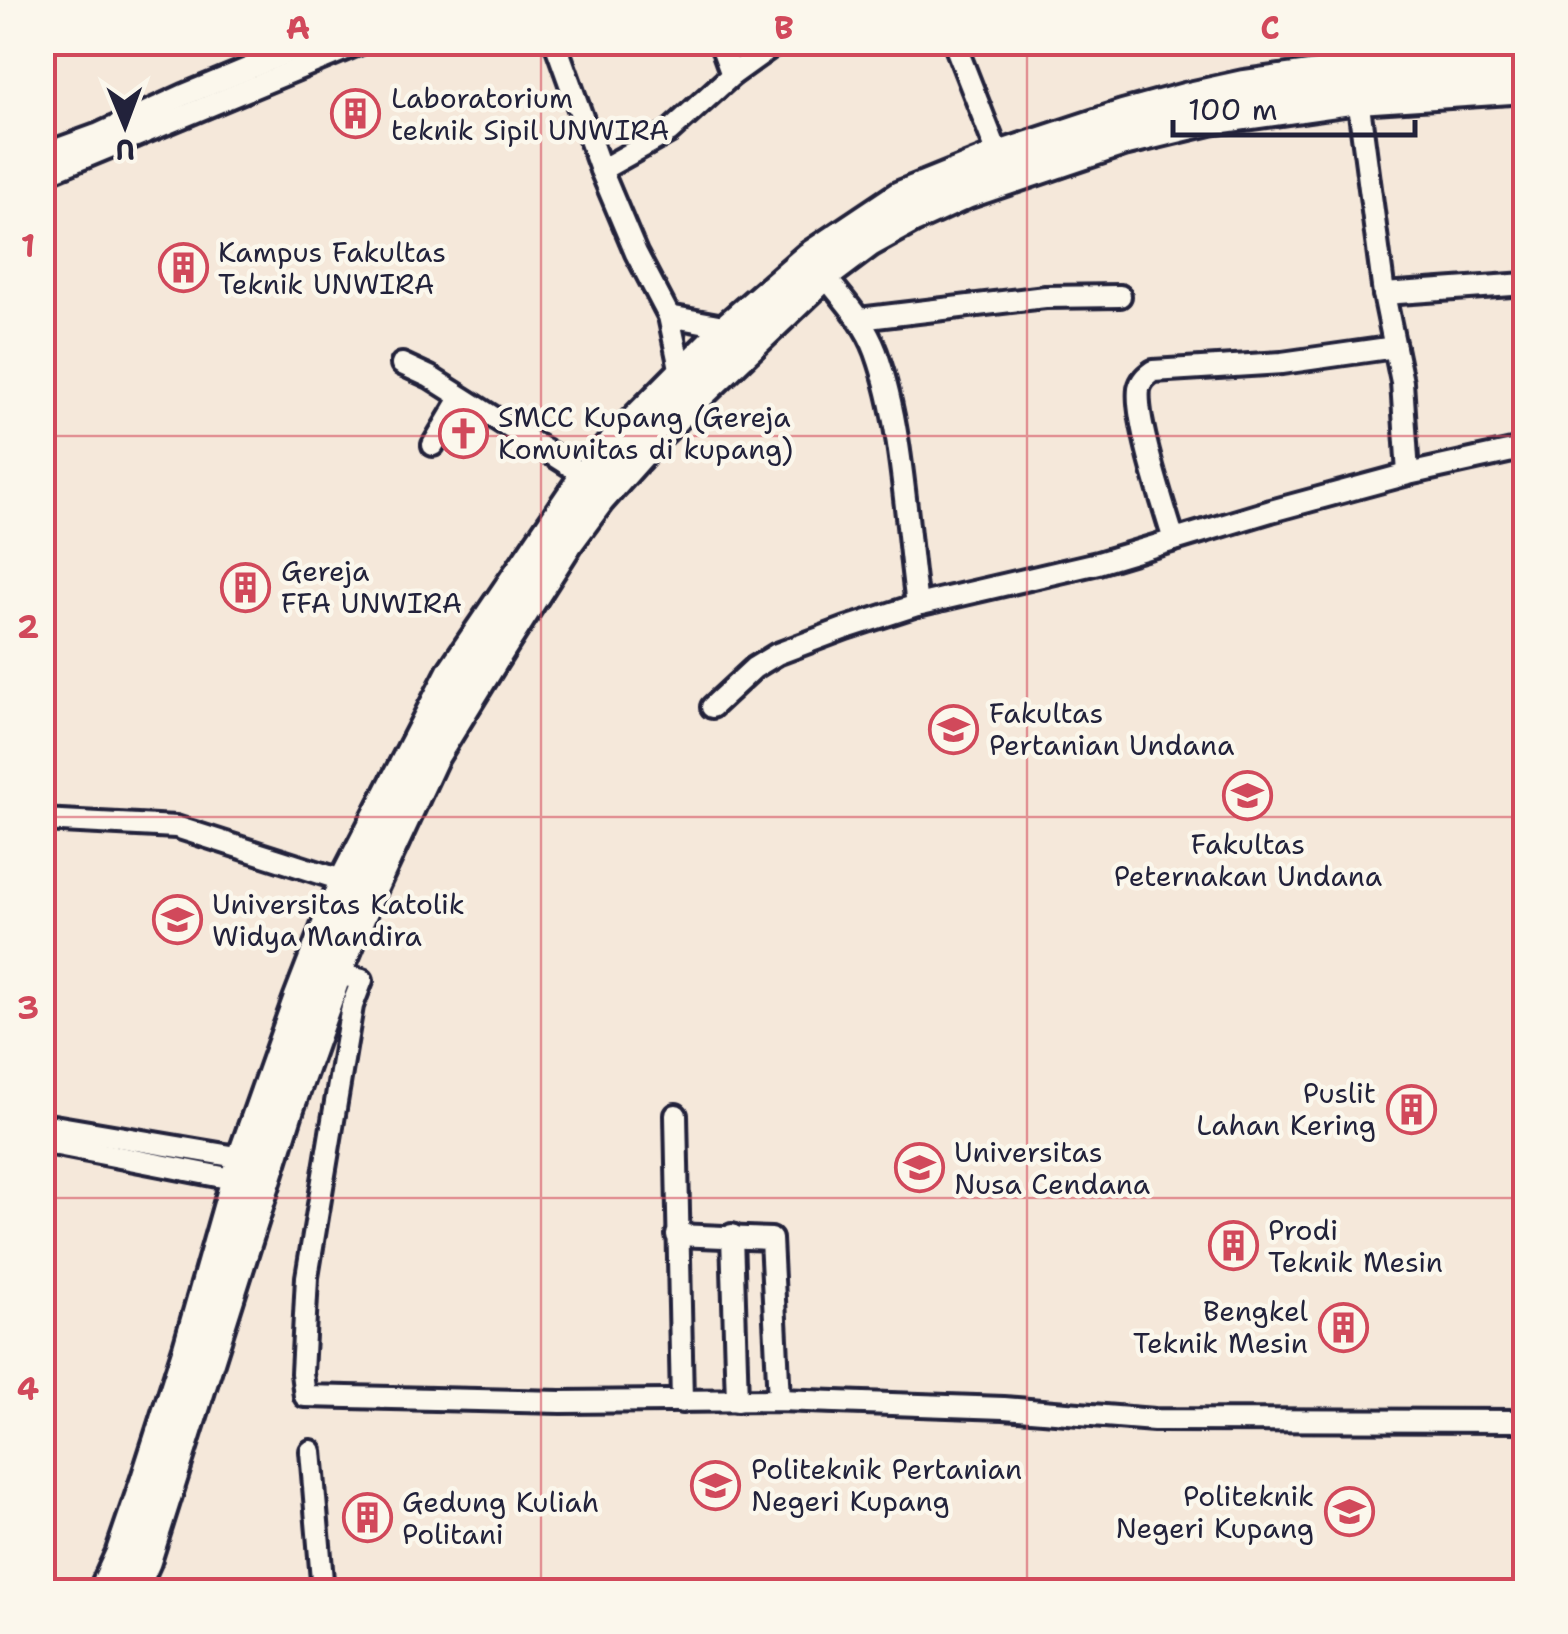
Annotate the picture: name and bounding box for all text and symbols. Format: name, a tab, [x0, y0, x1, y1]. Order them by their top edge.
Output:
text: A	[286, 6, 310, 49]
text: B	[774, 6, 794, 49]
text: C	[1260, 6, 1280, 49]
north arrow	[75, 75, 175, 175]
scale bar	[1173, 75, 1416, 137]
place label: Laboratorium teknik Sipil UNWIRA	[391, 79, 669, 149]
building icon: Laboratorium teknik Sipil UNWIRA	[330, 88, 382, 140]
text: 100 m	[1188, 89, 1278, 130]
text: U	[116, 131, 135, 169]
text: 1	[21, 224, 35, 267]
place label: Kampus Fakultas Teknik UNWIRA	[218, 233, 446, 303]
building icon: Kampus Fakultas Teknik UNWIRA	[157, 242, 209, 294]
place label: SMCC Kupang (Gereja Komunitas di kupang)	[498, 398, 793, 468]
church icon: SMCC Kupang (Gereja Komunitas di kupang)	[437, 407, 489, 459]
place label: Gereja FFA UNWIRA	[281, 552, 462, 622]
building icon: Gereja FFA UNWIRA	[220, 561, 272, 613]
text: 2	[17, 605, 39, 648]
place label: Fakultas Pertanian Undana	[989, 694, 1234, 764]
school or university icon: Fakultas Pertanian Undana	[928, 703, 980, 755]
school or university icon: Fakultas Peternakan Undana	[1222, 770, 1274, 822]
place label: Fakultas Peternakan Undana	[1114, 825, 1382, 895]
place label: Universitas Katolik Widya Mandira	[212, 885, 465, 955]
school or university icon: Universitas Katolik Widya Mandira	[151, 894, 203, 946]
text: 3	[17, 986, 39, 1029]
place label: Puslit Lahan Kering	[1196, 1074, 1376, 1144]
building icon: Puslit Lahan Kering	[1385, 1083, 1437, 1135]
place label: Universitas Nusa Cendana	[954, 1133, 1150, 1203]
school or university icon: Universitas Nusa Cendana	[893, 1142, 945, 1194]
place label: Prodi Teknik Mesin	[1268, 1211, 1443, 1281]
building icon: Prodi Teknik Mesin	[1207, 1220, 1259, 1272]
place label: Bengkel Teknik Mesin	[1133, 1292, 1309, 1362]
building icon: Bengkel Teknik Mesin	[1317, 1301, 1369, 1353]
text: 4	[17, 1367, 39, 1410]
place label: Politeknik Pertanian Negeri Kupang	[751, 1450, 1022, 1520]
school or university icon: Politeknik Pertanian Negeri Kupang	[690, 1459, 742, 1511]
place label: Politeknik Negeri Kupang	[1115, 1477, 1314, 1547]
place label: Gedung Kuliah Politani	[402, 1483, 599, 1553]
school or university icon: Politeknik Negeri Kupang	[1323, 1486, 1375, 1538]
building icon: Gedung Kuliah Politani	[341, 1492, 393, 1544]

